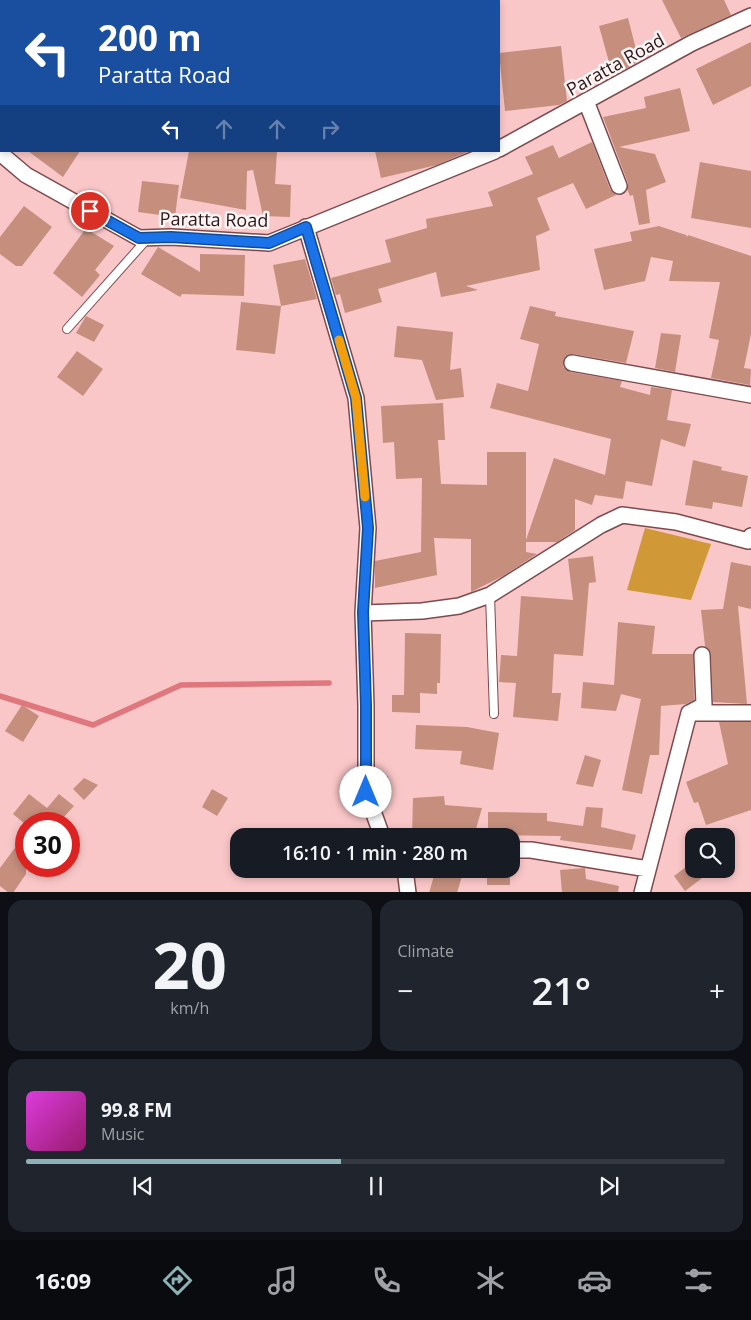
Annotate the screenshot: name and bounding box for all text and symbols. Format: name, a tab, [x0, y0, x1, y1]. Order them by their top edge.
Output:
text: 200 m	[98, 14, 202, 61]
icon: left	[15, 20, 80, 85]
street label: Paratta Road	[562, 27, 668, 101]
text: Paratta Road	[98, 59, 231, 89]
icon: left	[157, 115, 185, 143]
icon: ahead	[210, 115, 238, 143]
icon: ahead	[263, 115, 291, 143]
icon: right	[316, 115, 344, 143]
pin	[69, 190, 111, 232]
icon: arrive	[76, 197, 104, 225]
street label: Paratta Road	[159, 206, 269, 232]
position arrow	[339, 765, 391, 817]
speed limit sign: 30	[15, 812, 80, 877]
map controls	[685, 828, 735, 878]
button: search	[685, 828, 735, 878]
text: 16:10 · 1 min · 280 m	[282, 840, 468, 866]
text: 20	[153, 920, 227, 1008]
text: Climate	[398, 940, 454, 962]
text: 21°	[531, 964, 591, 1016]
text: −	[398, 971, 414, 1009]
text: +	[709, 971, 725, 1009]
text: km/h	[170, 997, 209, 1019]
text: 99.8 FM	[101, 1097, 172, 1123]
text: Music	[101, 1123, 145, 1145]
icon: previous	[129, 1172, 157, 1200]
icon: pause	[362, 1172, 390, 1200]
icon: next	[595, 1172, 623, 1200]
icon: directions	[160, 1263, 195, 1298]
icon: music	[265, 1263, 300, 1298]
icon: phone	[369, 1263, 404, 1298]
icon: climate	[473, 1263, 508, 1298]
icon: car	[577, 1263, 612, 1298]
icon: filters	[681, 1263, 716, 1298]
text: 16:09	[35, 1265, 91, 1295]

